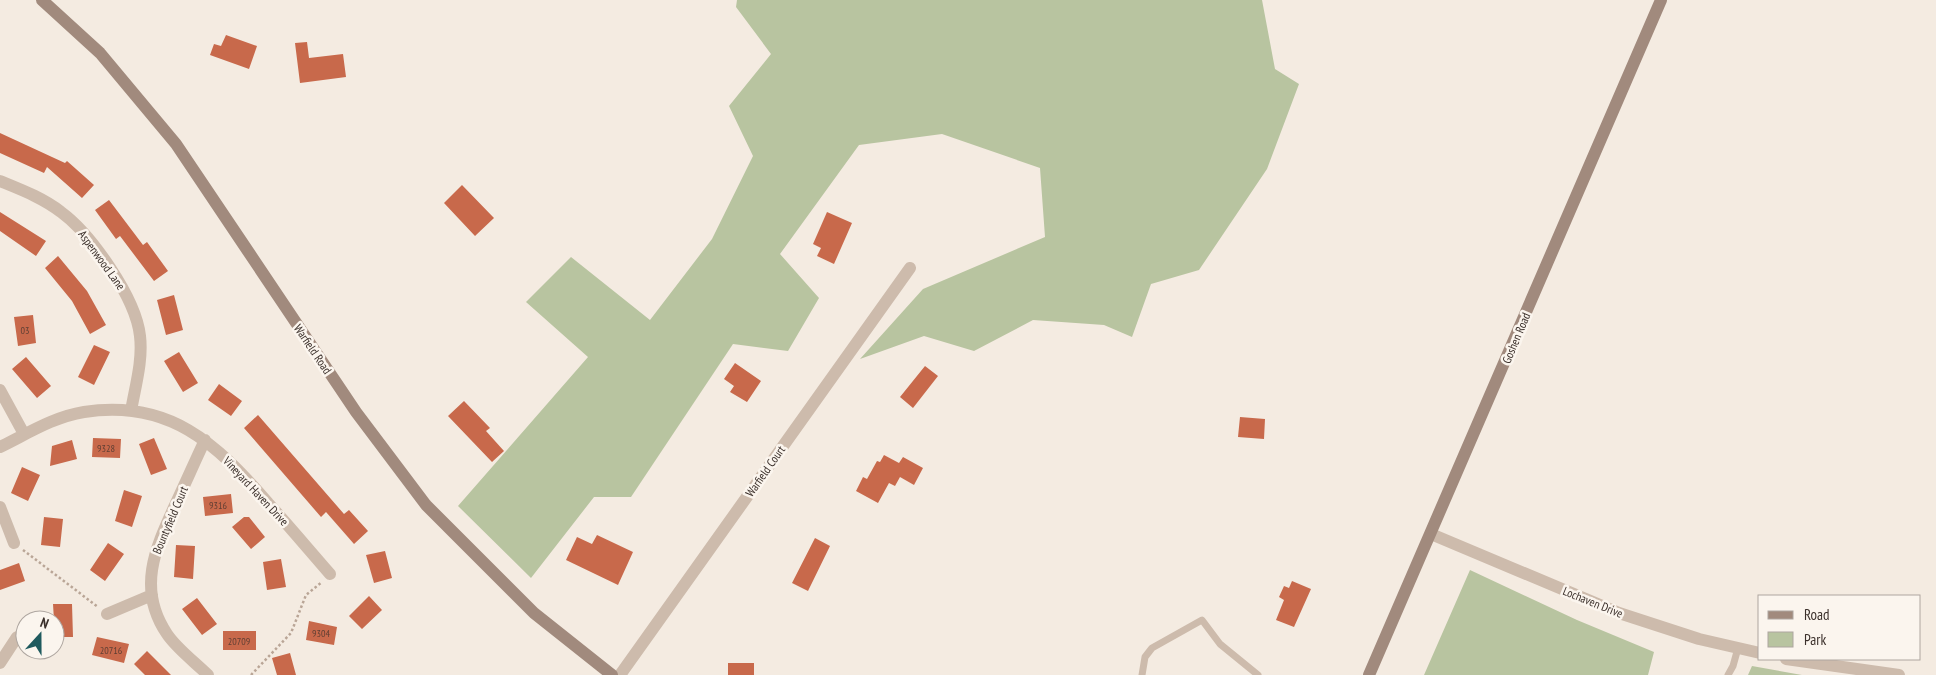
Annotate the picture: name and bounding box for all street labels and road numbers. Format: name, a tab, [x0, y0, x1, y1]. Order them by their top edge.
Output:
street label: Aspenwood Lane	[75, 227, 129, 293]
street label: Goshen Road	[1499, 310, 1533, 366]
street label: Warfield Road	[291, 321, 335, 377]
street label: Warfield Court	[742, 442, 788, 499]
street label: Vineyard Haven Drive	[219, 453, 292, 529]
street label: Bountyfield Court	[149, 483, 191, 556]
street label: Lochaven Drive	[1561, 583, 1625, 621]

